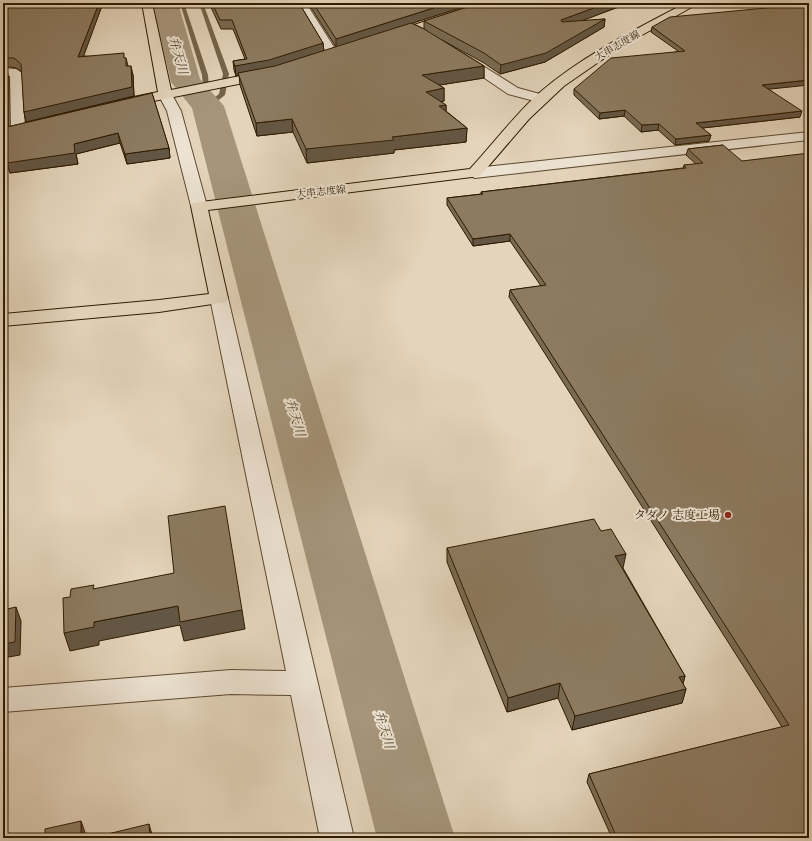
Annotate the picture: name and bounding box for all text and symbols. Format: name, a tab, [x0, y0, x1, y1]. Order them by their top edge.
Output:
street label: 大串志度線	[593, 28, 642, 64]
water label: 弁天川	[166, 34, 191, 78]
street label: 大串志度線	[296, 183, 347, 201]
water label: 弁天川	[283, 396, 309, 440]
place label: タダノ 志度工場	[634, 508, 720, 522]
marker: タダノ 志度工場	[723, 510, 733, 520]
water label: 弁天川	[372, 708, 398, 752]

